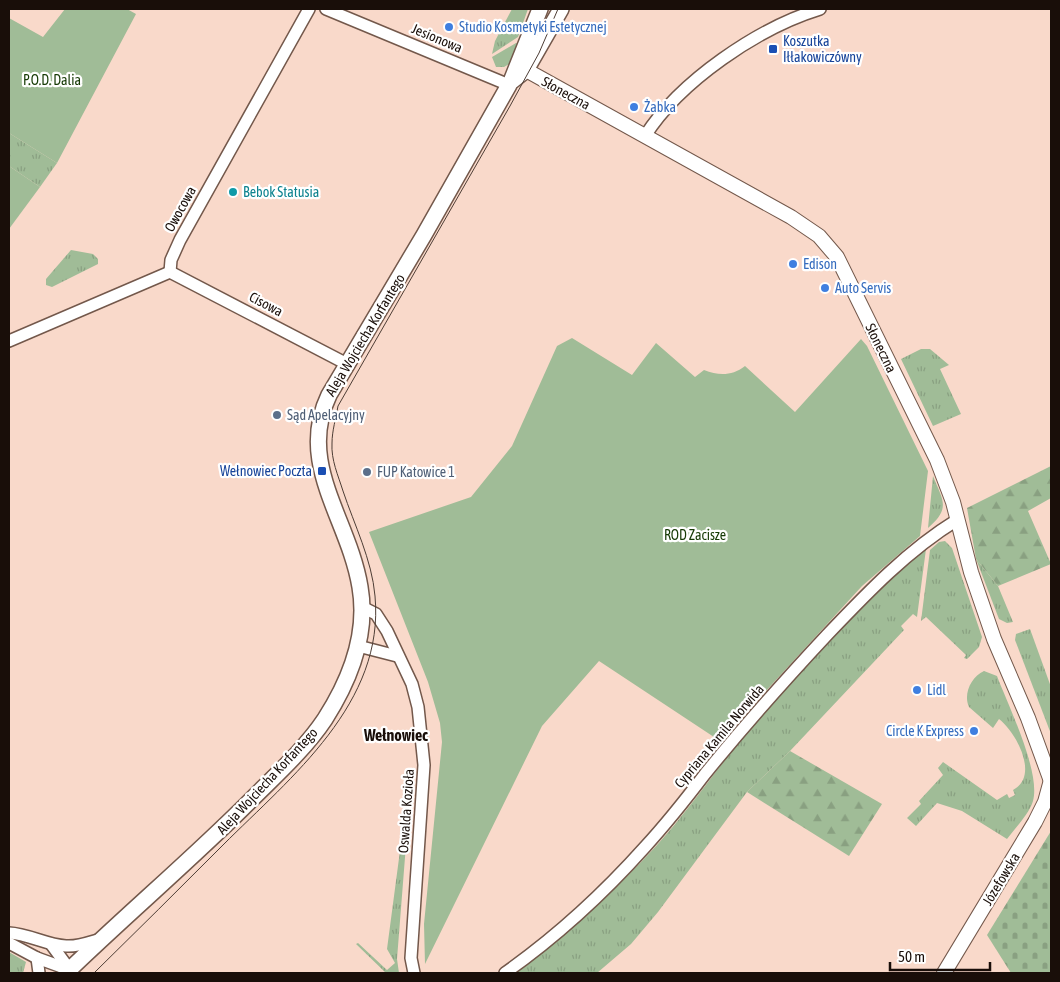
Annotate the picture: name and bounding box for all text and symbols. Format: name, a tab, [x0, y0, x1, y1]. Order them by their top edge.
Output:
place label: Studio Kosmetyki Estetycznej	[459, 19, 607, 35]
street label: Jesionowa	[409, 20, 465, 56]
marker: Studio Kosmetyki Estetycznej	[443, 21, 455, 33]
place label: Koszutka Iłłakowiczówny	[783, 33, 862, 65]
marker: Koszutka Iłłakowiczówny	[767, 43, 779, 55]
park label: P.O.D. Dalia	[23, 72, 81, 88]
street label: Słoneczna	[539, 73, 593, 113]
place label: Żabka	[644, 99, 676, 115]
marker: Żabka	[628, 101, 640, 113]
street label: Owocowa	[161, 184, 199, 234]
place label: Bebok Statusia	[243, 184, 319, 200]
marker: Bebok Statusia	[227, 186, 239, 198]
place label: Edison	[803, 256, 837, 272]
marker: Edison	[787, 258, 799, 270]
street label: Aleja Wojciecha Korfantego	[322, 271, 408, 399]
place label: Auto Servis	[835, 280, 891, 296]
marker: Auto Servis	[819, 282, 831, 294]
street label: Cisowa	[247, 289, 285, 319]
street label: Słoneczna	[862, 321, 900, 375]
place label: Sąd Apelacyjny	[287, 407, 365, 423]
marker: Sąd Apelacyjny	[271, 409, 283, 421]
place label: Wełnowiec Poczta	[220, 463, 312, 479]
place label: FUP Katowice 1	[377, 464, 455, 480]
marker: Wełnowiec Poczta	[316, 465, 328, 477]
marker: FUP Katowice 1	[361, 466, 373, 478]
park label: ROD Zacisze	[664, 527, 726, 543]
street label: Cypriana Kamila Norwida	[671, 681, 767, 791]
place label: Lidl	[927, 682, 946, 698]
marker: Lidl	[911, 684, 923, 696]
place label: Circle K Express	[886, 723, 964, 739]
street label: Aleja Wojciecha Korfantego	[213, 724, 321, 838]
marker: Circle K Express	[968, 725, 980, 737]
district label: Wełnowiec	[363, 726, 428, 744]
street label: Oswalda Kozioła	[395, 768, 417, 854]
street label: Józefowska	[979, 850, 1023, 908]
scale bar	[890, 940, 990, 972]
text: 50 m	[898, 948, 925, 965]

